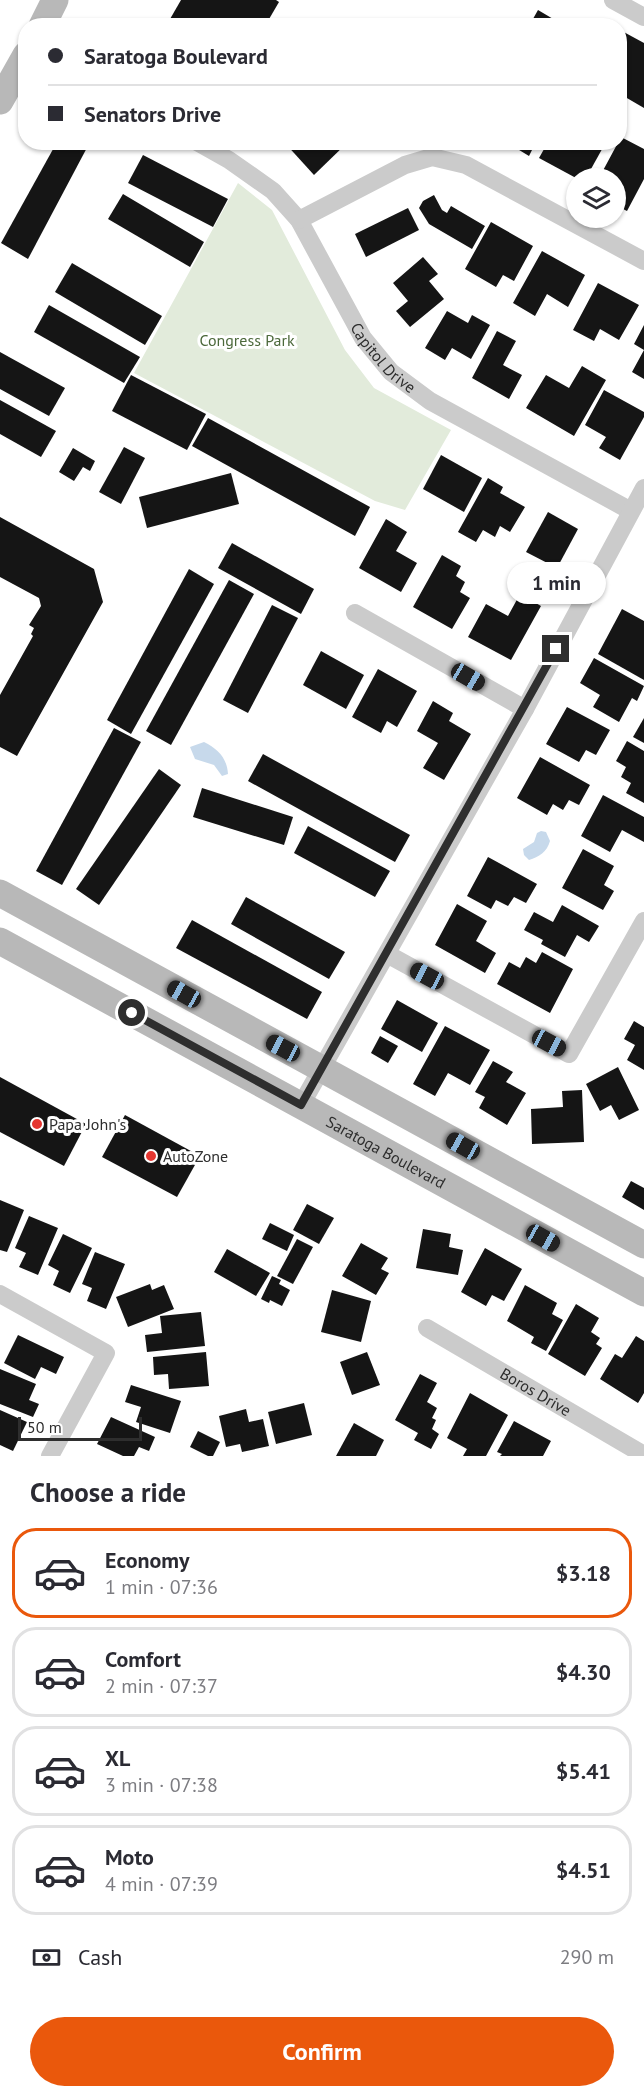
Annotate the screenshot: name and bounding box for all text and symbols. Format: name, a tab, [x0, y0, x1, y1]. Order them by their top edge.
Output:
text: Saratoga Boulevard	[84, 42, 268, 70]
text: Senators Drive	[84, 100, 221, 128]
map controls	[566, 168, 626, 228]
button: layers	[566, 168, 626, 228]
street label: Capitol Drive	[347, 319, 420, 397]
park label: Congress Park	[199, 330, 295, 350]
callout: 1 min	[506, 562, 606, 604]
text: 1 min	[532, 570, 581, 596]
route end	[542, 635, 569, 662]
car	[448, 660, 488, 694]
car	[407, 960, 447, 992]
car	[164, 977, 204, 1011]
route start	[118, 999, 145, 1026]
car	[529, 1027, 569, 1059]
car	[263, 1032, 303, 1064]
street label: Saratoga Boulevard	[323, 1111, 449, 1193]
place label: Papa John's	[49, 1114, 126, 1134]
marker: Papa John's	[30, 1117, 44, 1131]
car	[443, 1129, 483, 1163]
place label: AutoZone	[163, 1146, 228, 1166]
marker: AutoZone	[144, 1149, 158, 1163]
car	[523, 1221, 563, 1255]
street label: Boros Drive	[497, 1363, 575, 1420]
scale bar	[18, 1414, 142, 1442]
text: 50 m	[27, 1417, 62, 1437]
text: Choose a ride	[30, 1475, 186, 1509]
icon: car	[33, 1546, 87, 1600]
text: Economy	[105, 1546, 189, 1574]
text: $3.18	[556, 1559, 611, 1587]
text: 1 min · 07:36	[105, 1574, 218, 1600]
icon: car	[33, 1645, 87, 1699]
text: Comfort	[105, 1645, 181, 1673]
text: $4.30	[556, 1658, 611, 1686]
text: 2 min · 07:37	[105, 1673, 218, 1699]
icon: car	[33, 1744, 87, 1798]
text: XL	[105, 1744, 130, 1772]
text: $5.41	[556, 1757, 611, 1785]
text: 3 min · 07:38	[105, 1772, 218, 1798]
icon: car	[33, 1843, 87, 1897]
text: Moto	[105, 1843, 154, 1871]
text: $4.51	[556, 1856, 611, 1884]
text: 4 min · 07:39	[105, 1871, 218, 1897]
icon: cash	[30, 1941, 63, 1974]
text: Cash	[78, 1943, 122, 1971]
text: 290 m	[560, 1944, 614, 1970]
button: Confirm	[30, 2017, 614, 2086]

